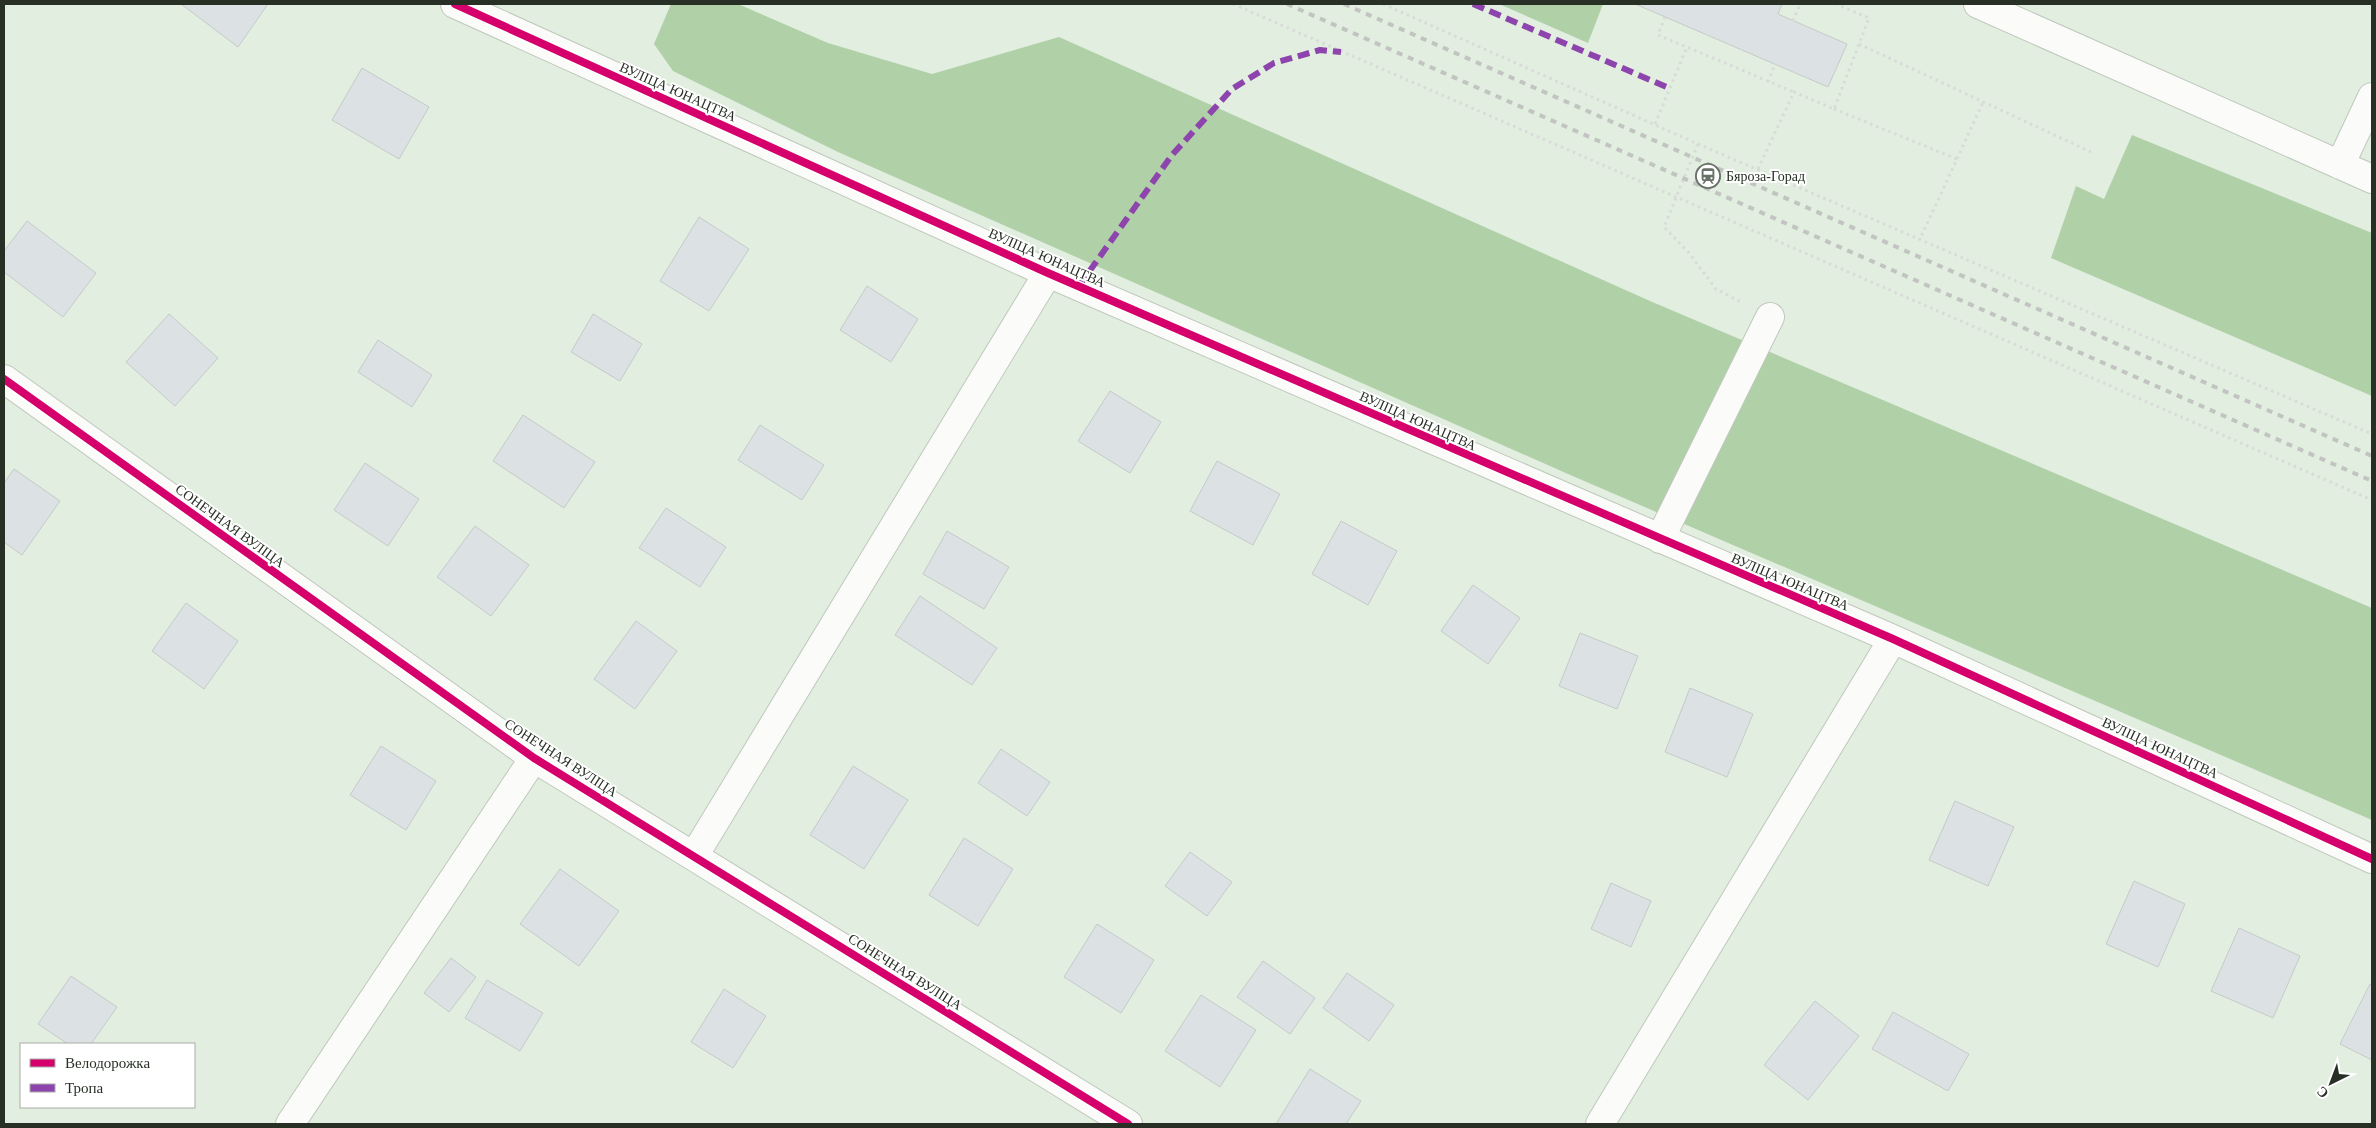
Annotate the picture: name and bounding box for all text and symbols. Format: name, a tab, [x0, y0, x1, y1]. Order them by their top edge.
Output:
street label: ВУЛІЦА ЮНАЦТВА	[617, 59, 740, 125]
station icon: Бяроза-Горад	[1695, 163, 1721, 189]
place label: Бяроза-Горад	[1726, 169, 1805, 184]
street label: ВУЛІЦА ЮНАЦТВА	[986, 225, 1109, 291]
street label: ВУЛІЦА ЮНАЦТВА	[1357, 388, 1480, 454]
street label: СОНЕЧНАЯ ВУЛІЦА	[173, 481, 288, 571]
street label: ВУЛІЦА ЮНАЦТВА	[1729, 550, 1852, 614]
street label: ВУЛІЦА ЮНАЦТВА	[2100, 715, 2221, 782]
street label: СОНЕЧНАЯ ВУЛІЦА	[502, 716, 621, 800]
street label: СОНЕЧНАЯ ВУЛІЦА	[845, 931, 965, 1014]
legend	[20, 1043, 195, 1108]
text: Велодорожка	[65, 1055, 150, 1071]
north arrow	[2306, 1058, 2356, 1108]
text: Тропа	[65, 1080, 104, 1096]
text: С	[2314, 1083, 2331, 1101]

